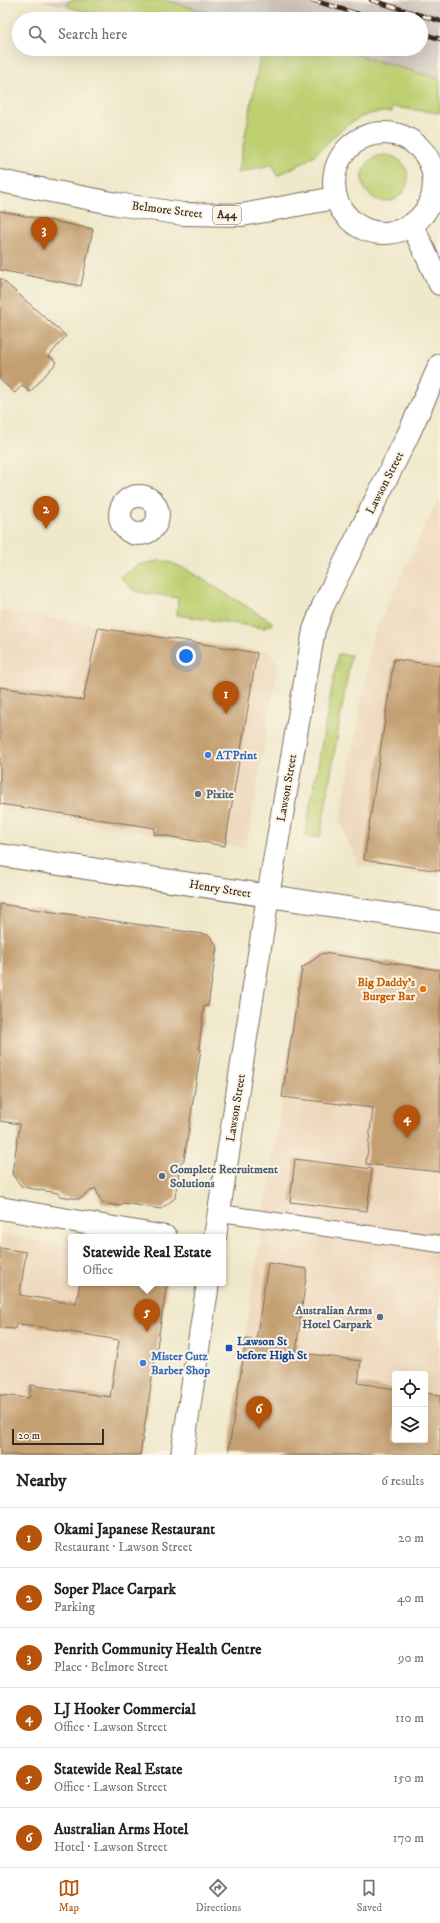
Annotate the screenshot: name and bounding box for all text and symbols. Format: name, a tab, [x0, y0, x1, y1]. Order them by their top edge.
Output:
search box	[12, 12, 428, 56]
icon: search	[26, 23, 48, 45]
text: Search here	[58, 25, 127, 44]
street label: Belmore Street	[131, 198, 203, 222]
road number: A44	[213, 206, 241, 224]
pin: 3	[31, 217, 57, 250]
street label: Lawson Street	[363, 449, 407, 517]
pin: 2	[33, 496, 59, 529]
your location	[176, 646, 196, 666]
pin: 1	[213, 681, 239, 714]
place label: ATPrint	[215, 748, 257, 763]
marker: ATPrint	[203, 750, 213, 760]
street label: Lawson Street	[274, 753, 300, 823]
place label: Pixite	[206, 787, 234, 802]
marker: Pixite	[193, 789, 203, 799]
street label: Henry Street	[188, 877, 252, 901]
place label: Big Daddy's Burger Bar	[357, 975, 416, 1004]
marker: Big Daddy's Burger Bar	[418, 984, 428, 994]
street label: Lawson Street	[223, 1073, 249, 1143]
pin: 4	[394, 1105, 420, 1138]
place label: Complete Recruitment Solutions	[170, 1162, 278, 1191]
marker: Complete Recruitment Solutions	[157, 1171, 167, 1181]
popup	[68, 1234, 226, 1286]
text: Statewide Real Estate	[83, 1243, 211, 1262]
text: Office	[83, 1262, 113, 1278]
pin: 5	[134, 1299, 160, 1332]
place label: Australian Arms Hotel Carpark	[294, 1303, 373, 1332]
marker: Australian Arms Hotel Carpark	[375, 1312, 385, 1322]
place label: Lawson St before High St	[236, 1334, 307, 1363]
marker: Lawson St before High St	[224, 1343, 234, 1353]
place label: Mister Cutz Barber Shop	[151, 1349, 210, 1378]
marker: Mister Cutz Barber Shop	[138, 1358, 148, 1368]
map controls	[392, 1371, 428, 1443]
button: locate	[392, 1371, 428, 1407]
pin: 6	[246, 1396, 272, 1429]
button: layers	[392, 1407, 428, 1443]
scale bar	[12, 1427, 104, 1446]
text: 20 m	[18, 1429, 40, 1443]
text: Nearby	[16, 1470, 66, 1492]
text: 6 results	[381, 1473, 424, 1489]
text: Okami Japanese Restaurant	[54, 1520, 215, 1539]
text: 1	[27, 1530, 31, 1546]
text: 20 m	[398, 1530, 424, 1546]
text: Restaurant · Lawson Street	[54, 1539, 192, 1555]
text: Soper Place Carpark	[54, 1580, 176, 1599]
text: 2	[26, 1590, 32, 1606]
text: 40 m	[397, 1590, 424, 1606]
text: Parking	[54, 1599, 95, 1615]
text: Penrith Community Health Centre	[54, 1640, 261, 1659]
text: 3	[27, 1650, 31, 1666]
text: 90 m	[398, 1650, 424, 1666]
text: Place · Belmore Street	[54, 1659, 168, 1675]
text: LJ Hooker Commercial	[54, 1700, 196, 1719]
text: 4	[25, 1710, 33, 1726]
text: 110 m	[395, 1710, 424, 1726]
text: Office · Lawson Street	[54, 1719, 167, 1735]
text: Statewide Real Estate	[54, 1760, 182, 1779]
text: 5	[26, 1770, 32, 1786]
text: 150 m	[393, 1770, 424, 1786]
text: Office · Lawson Street	[54, 1779, 167, 1795]
text: Australian Arms Hotel	[54, 1820, 188, 1839]
text: 6	[26, 1830, 32, 1846]
text: 170 m	[393, 1830, 424, 1846]
text: Hotel · Lawson Street	[54, 1839, 167, 1855]
tab: Map	[58, 1877, 80, 1915]
tab: Directions	[196, 1877, 241, 1915]
tab: Saved	[357, 1877, 382, 1915]

